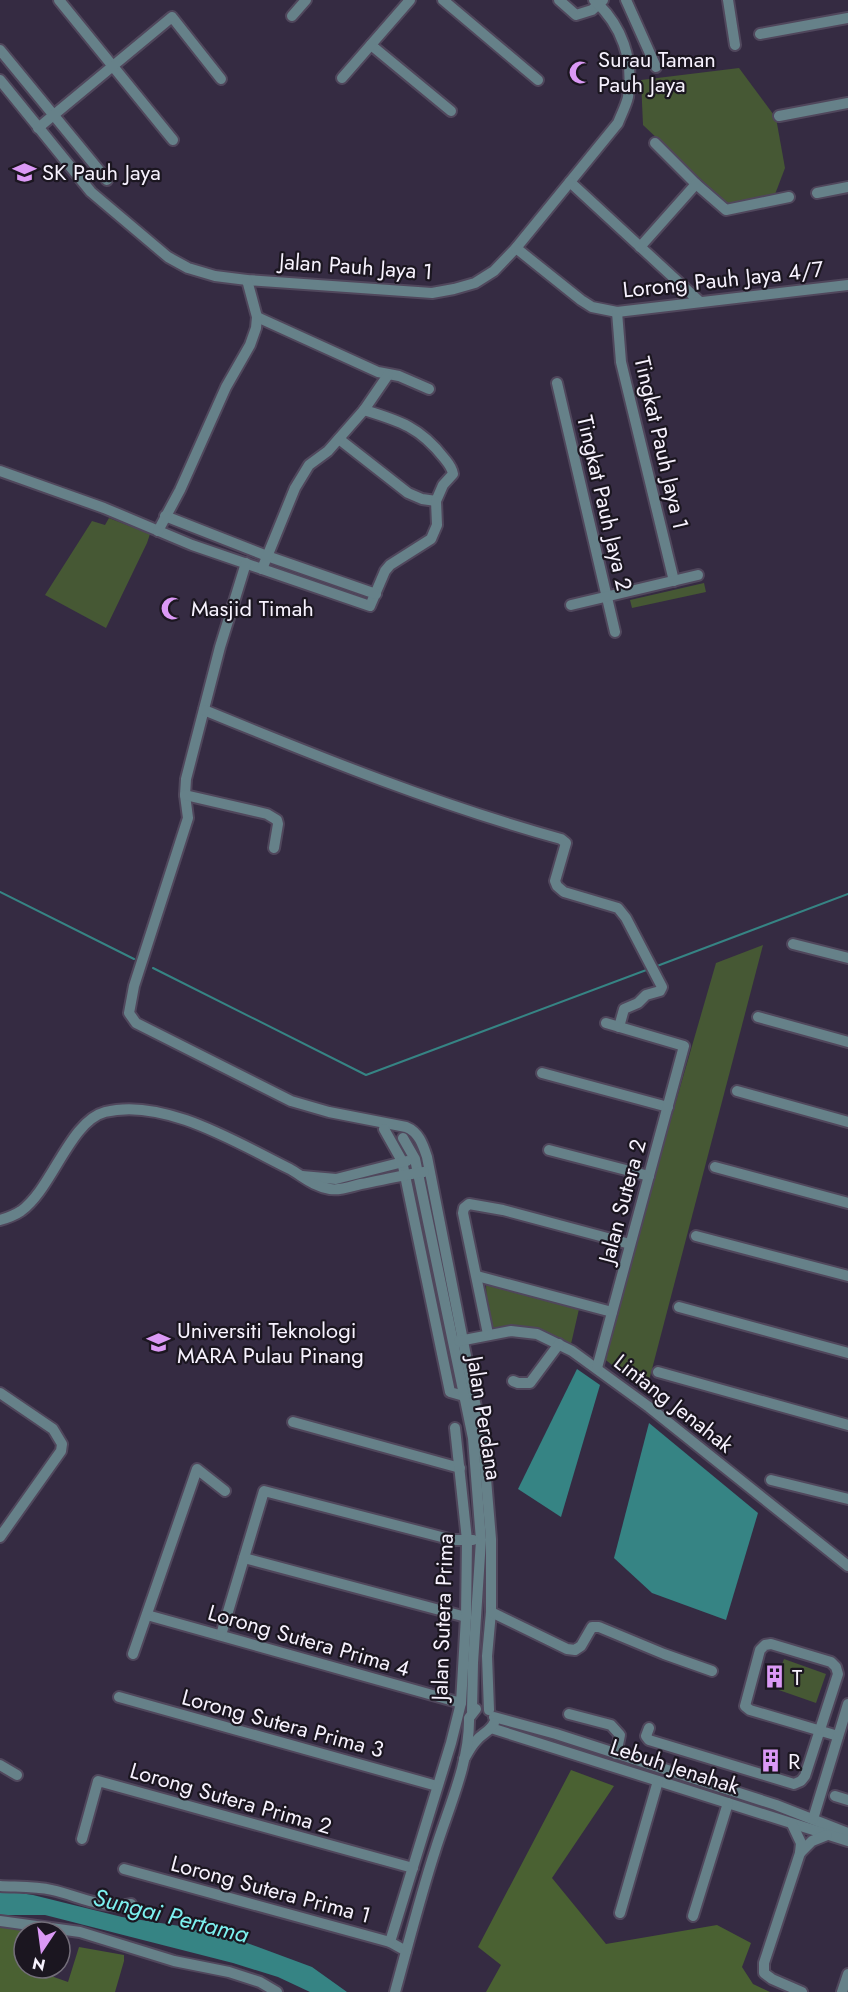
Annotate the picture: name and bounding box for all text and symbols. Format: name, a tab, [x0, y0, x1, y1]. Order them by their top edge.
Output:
place label: Surau Taman Pauh Jaya	[598, 43, 716, 100]
mosque icon: Surau Taman Pauh Jaya	[567, 59, 593, 85]
place label: SK Pauh Jaya	[42, 156, 161, 188]
school or university icon: SK Pauh Jaya	[11, 159, 37, 185]
street label: Jalan Pauh Jaya 1	[275, 244, 434, 287]
street label: Lorong Pauh Jaya 4/7	[621, 252, 825, 305]
street label: Tingkat Pauh Jaya 1	[627, 353, 697, 533]
street label: Tingkat Pauh Jaya 2	[569, 412, 641, 594]
place label: Masjid Timah	[191, 592, 314, 624]
mosque icon: Masjid Timah	[160, 595, 186, 621]
street label: Jalan Sutera 2	[589, 1135, 654, 1269]
place label: Universiti Teknologi MARA Pulau Pinang	[177, 1314, 364, 1371]
school or university icon: Universiti Teknologi MARA Pulau Pinang	[146, 1330, 172, 1356]
street label: Lintang Jenahak	[607, 1346, 741, 1460]
street label: Jalan Perdana	[459, 1351, 511, 1482]
street label: Jalan Sutera Prima	[423, 1533, 461, 1704]
street label: Lorong Sutera Prima 4	[204, 1596, 414, 1684]
place label: T	[792, 1661, 803, 1693]
building icon: T	[761, 1664, 787, 1690]
street label: Lorong Sutera Prima 3	[178, 1681, 388, 1765]
street label: Lebuh Jenahak	[606, 1730, 744, 1802]
place label: R	[788, 1745, 801, 1777]
building icon: R	[757, 1748, 783, 1774]
street label: Lorong Sutera Prima 2	[126, 1754, 336, 1842]
street label: Lorong Sutera Prima 1	[167, 1847, 375, 1931]
water label: Sungai Pertama	[90, 1879, 253, 1952]
north arrow	[12, 1920, 72, 1980]
text: N	[30, 1951, 48, 1977]

